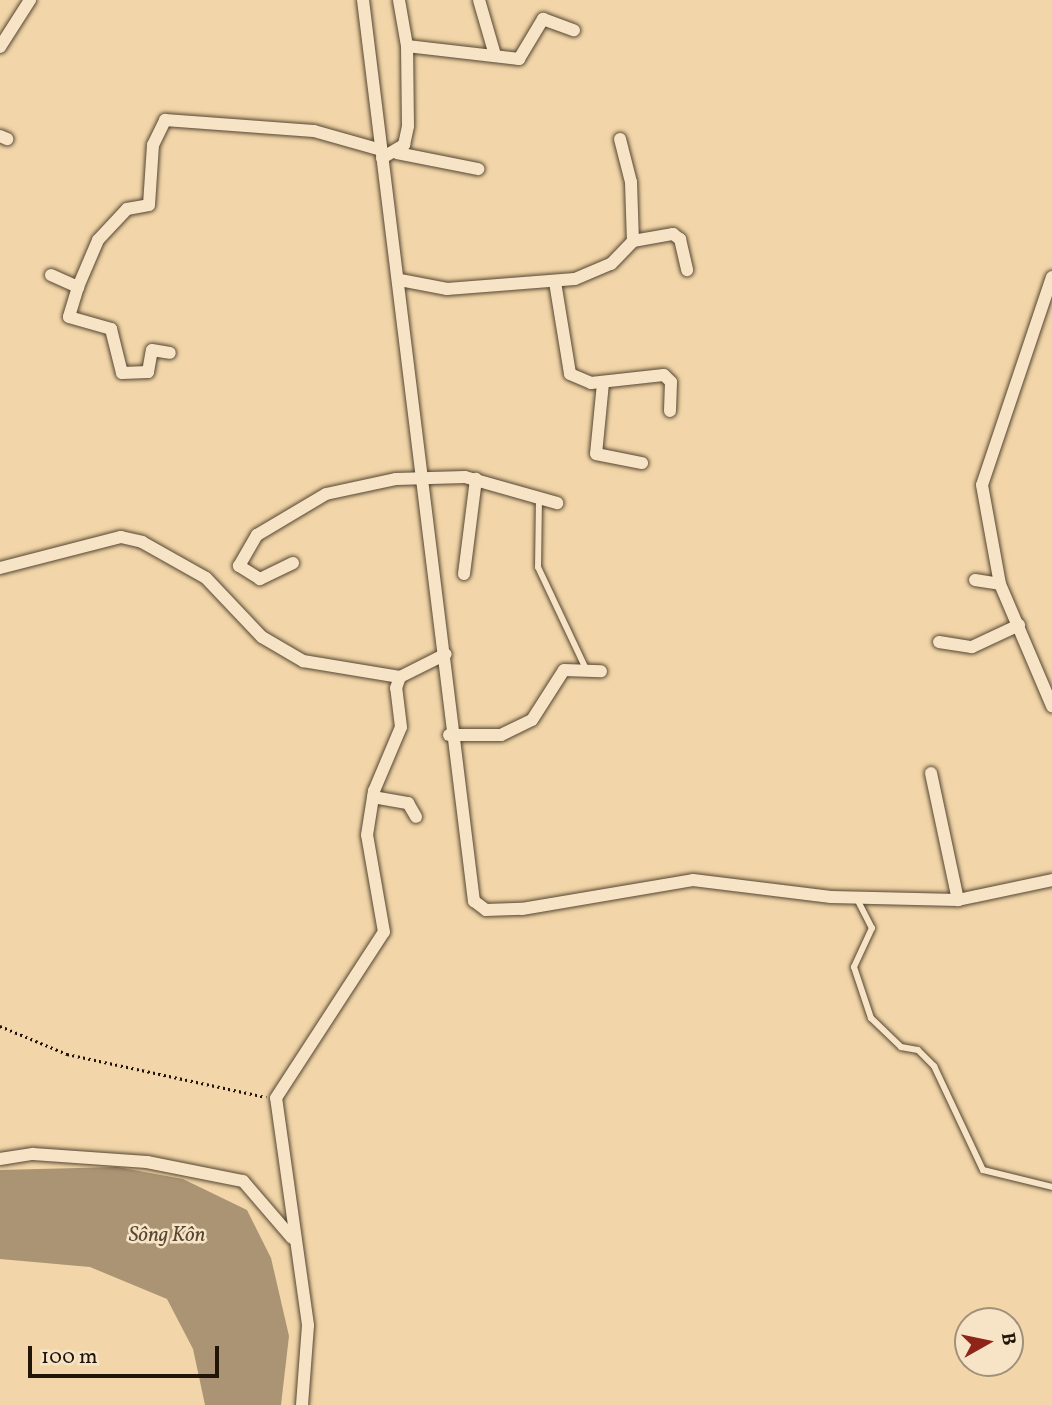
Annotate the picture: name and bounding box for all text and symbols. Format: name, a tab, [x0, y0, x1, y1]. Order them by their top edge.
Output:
water label: Sông Kôn	[129, 1223, 205, 1249]
north arrow	[954, 1307, 1024, 1377]
text: B	[994, 1331, 1022, 1347]
scale bar	[32, 1332, 222, 1376]
text: 100 m	[41, 1343, 98, 1372]

